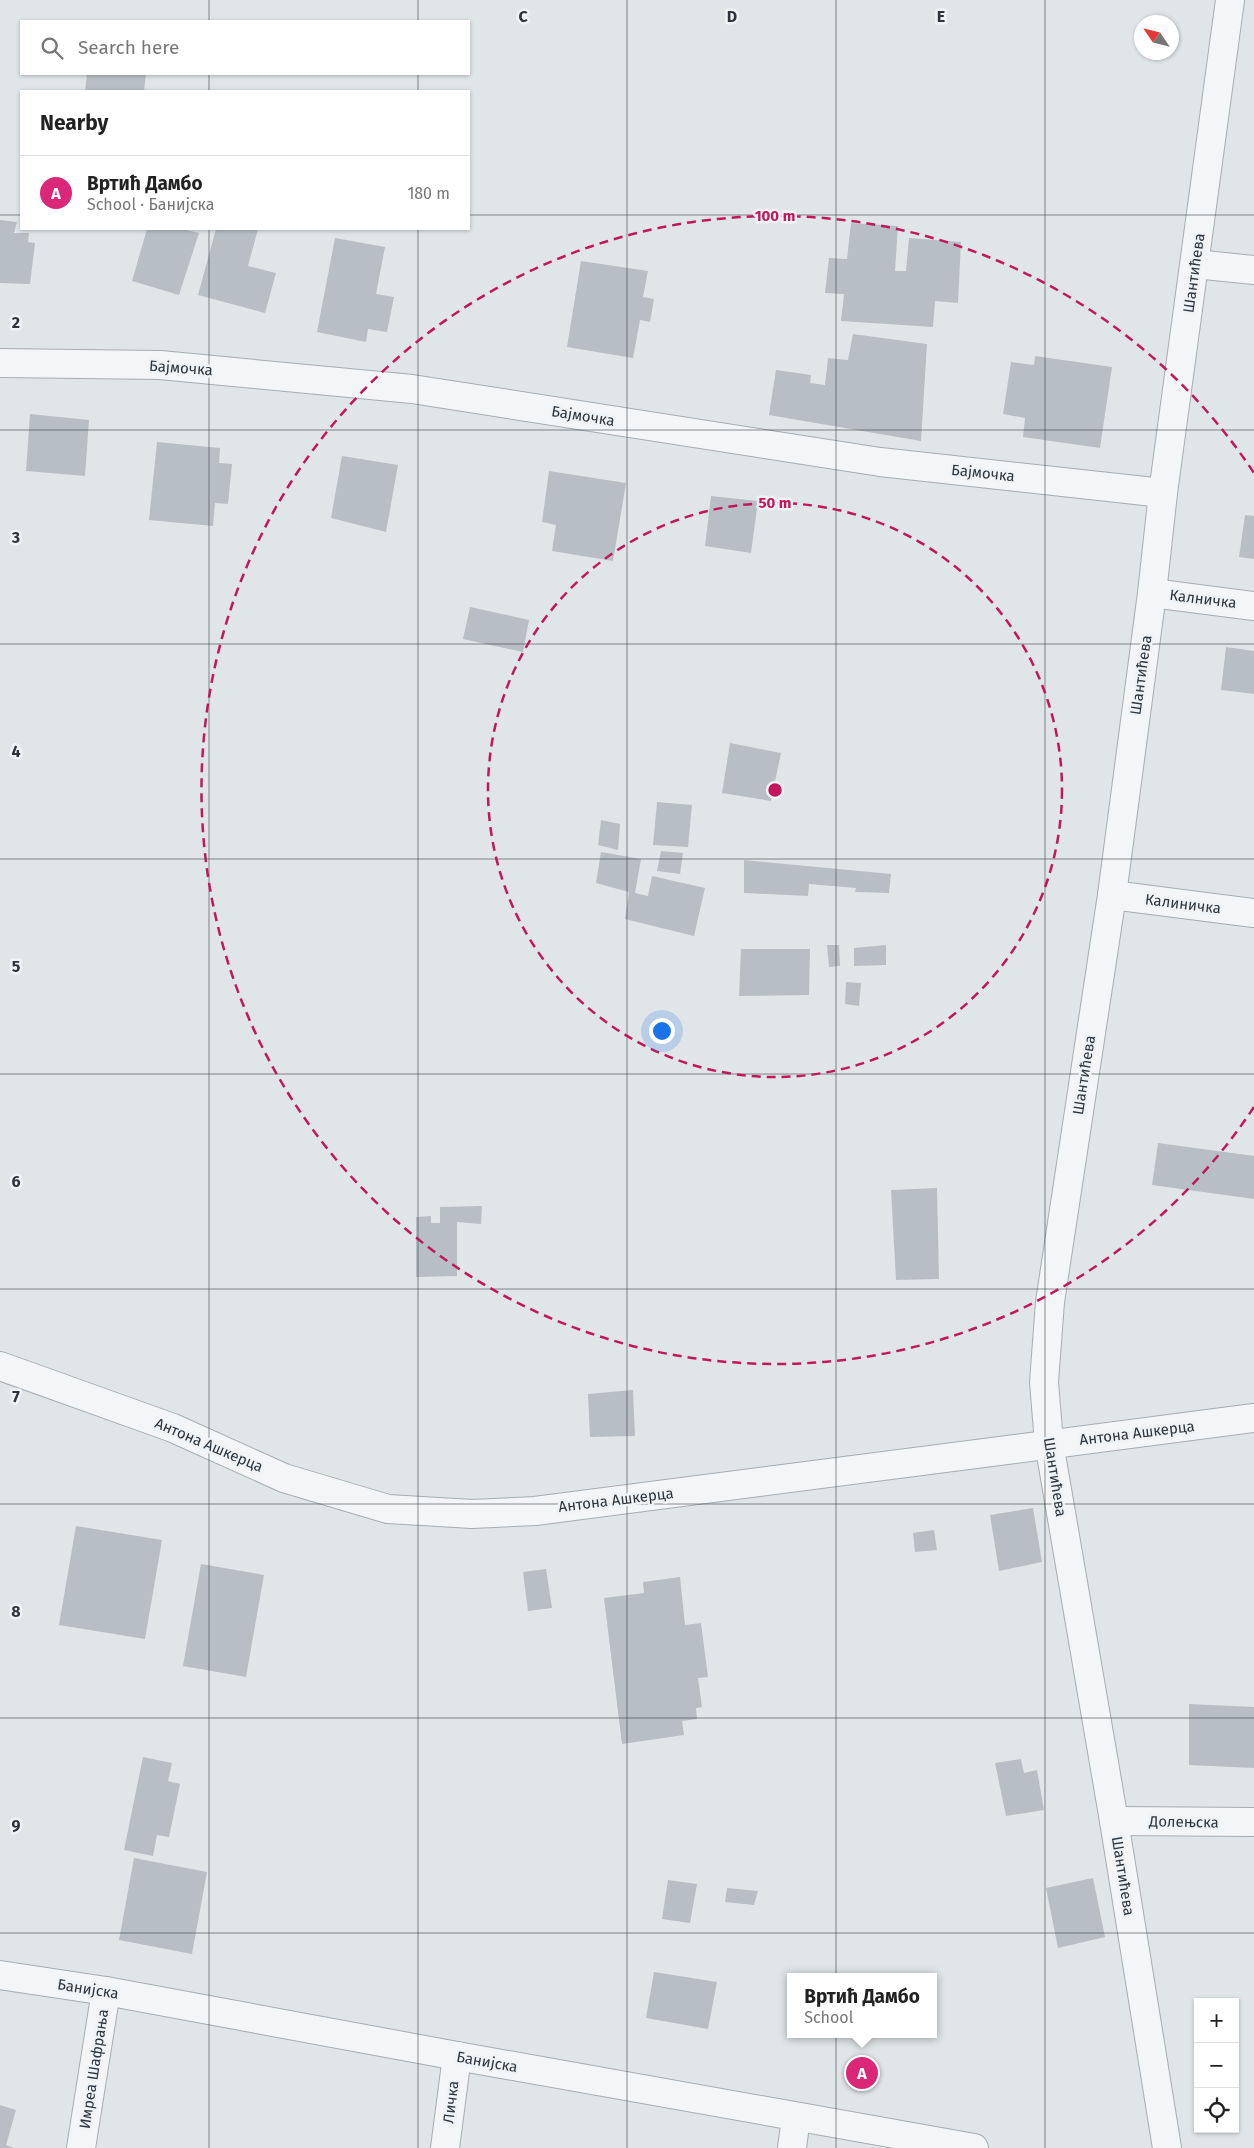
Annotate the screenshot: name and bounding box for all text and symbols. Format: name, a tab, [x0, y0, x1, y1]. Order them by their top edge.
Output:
text: C	[518, 7, 528, 26]
text: D	[727, 7, 737, 26]
text: E	[937, 7, 945, 26]
north arrow	[1134, 15, 1179, 60]
search box	[20, 20, 470, 75]
icon: search	[38, 34, 66, 62]
text: Search here	[78, 36, 179, 59]
text: Nearby	[40, 110, 108, 136]
text: Вртић Дамбо	[87, 172, 203, 195]
text: A	[51, 184, 61, 203]
text: 180 m	[407, 184, 450, 203]
text: School · Банијска	[87, 195, 214, 214]
text: 100 m	[755, 207, 795, 225]
street label: Шантићева	[1180, 232, 1208, 314]
text: 2	[12, 313, 20, 332]
street label: Бајмочка	[149, 357, 213, 379]
street label: Бајмочка	[550, 402, 616, 430]
street label: Бајмочка	[950, 461, 1016, 485]
text: 50 m	[758, 494, 792, 512]
text: 3	[11, 528, 20, 547]
street label: Калничка	[1168, 586, 1238, 612]
street label: Шантићева	[1127, 634, 1155, 716]
text: 4	[11, 742, 21, 761]
centre of rings	[766, 781, 784, 799]
street label: Калиничка	[1144, 890, 1222, 918]
text: 5	[12, 957, 21, 976]
your location	[649, 1018, 675, 1044]
street label: Шантићева	[1069, 1034, 1099, 1116]
text: 6	[11, 1172, 21, 1191]
text: 7	[12, 1387, 20, 1406]
street label: Антона Ашкерца	[152, 1414, 266, 1476]
street label: Антона Ашкерца	[1078, 1417, 1196, 1449]
street label: Шантићева	[1040, 1436, 1070, 1518]
street label: Антона Ашкерца	[557, 1484, 675, 1516]
text: 8	[11, 1602, 21, 1621]
street label: Долењска	[1148, 1812, 1219, 1832]
text: 9	[12, 1816, 21, 1835]
street label: Шантићева	[1108, 1835, 1138, 1917]
popup	[787, 1973, 937, 2038]
street label: Банијска	[56, 1975, 120, 2003]
text: Вртић Дамбо	[804, 1985, 920, 2008]
map controls	[1194, 1998, 1239, 2133]
button: +	[1194, 1998, 1239, 2043]
street label: Имреа Шафрања	[76, 2008, 112, 2130]
text: School	[804, 2008, 853, 2027]
button: −	[1194, 2043, 1239, 2088]
street label: Банијска	[455, 2048, 519, 2076]
pin: A	[846, 2054, 878, 2092]
street label: Личка	[439, 2080, 463, 2124]
button: locate	[1194, 2088, 1239, 2133]

